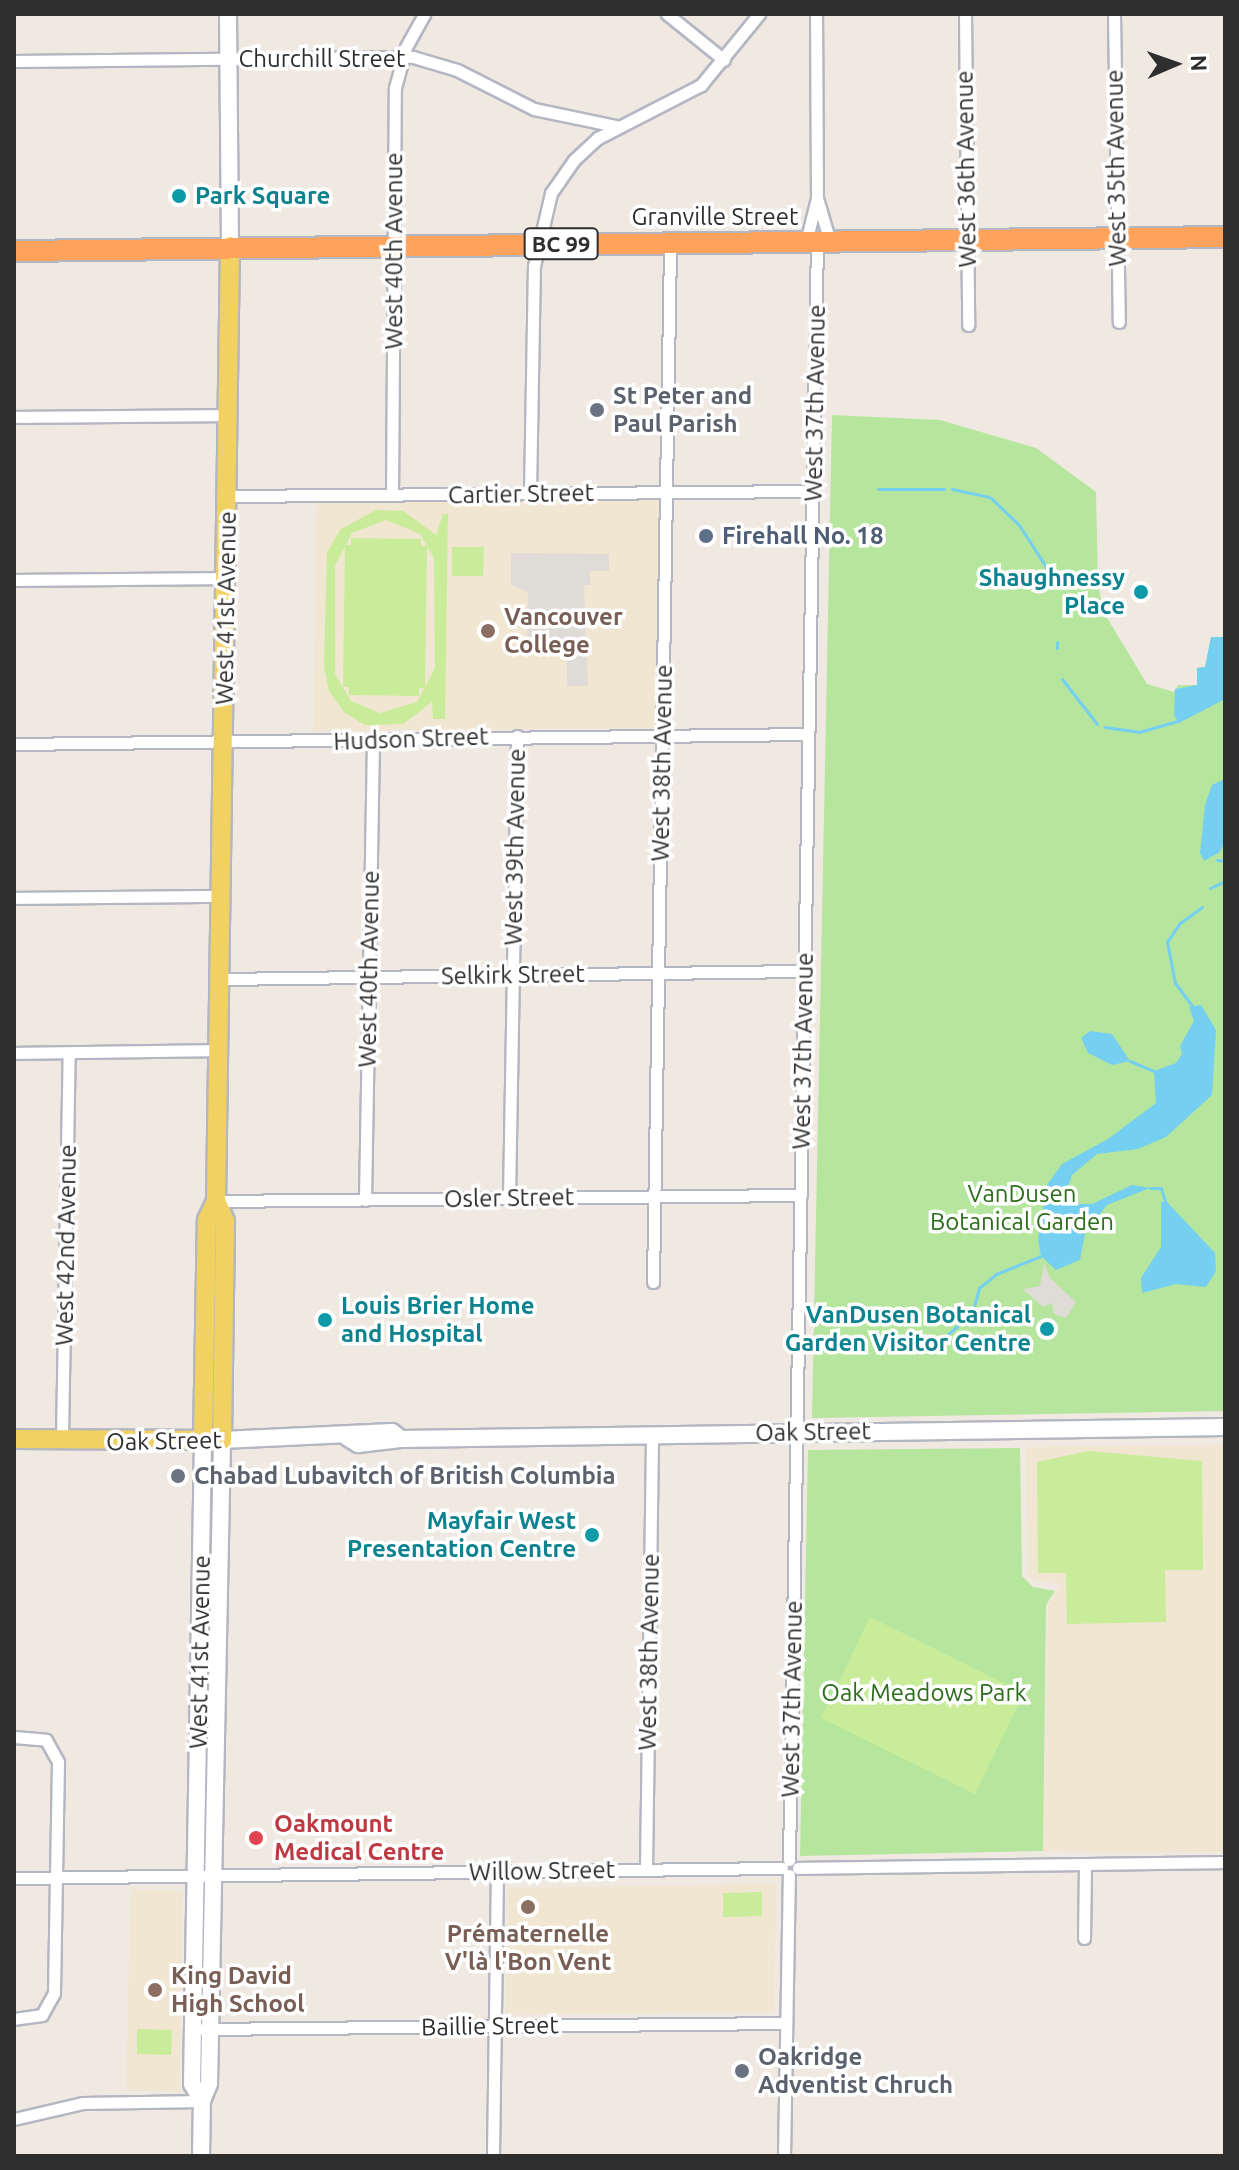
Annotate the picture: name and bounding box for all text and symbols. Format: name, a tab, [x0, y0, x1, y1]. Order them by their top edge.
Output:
north arrow	[1135, 24, 1215, 104]
street label: Churchill Street	[239, 45, 405, 73]
text: N	[1187, 54, 1212, 72]
street label: West 35th Avenue	[1100, 69, 1132, 267]
street label: West 36th Avenue	[950, 70, 982, 268]
street label: West 40th Avenue	[380, 153, 408, 349]
place label: Park Square	[195, 182, 330, 210]
marker: Park Square	[170, 187, 188, 205]
street label: Granville Street	[632, 203, 798, 231]
road number: BC 99	[523, 226, 599, 262]
street label: West 37th Avenue	[799, 304, 831, 502]
place label: St Peter and Paul Parish	[613, 382, 752, 438]
marker: St Peter and Paul Parish	[588, 401, 606, 419]
street label: Cartier Street	[448, 478, 594, 510]
street label: West 41st Avenue	[210, 511, 242, 705]
place label: Firehall No. 18	[722, 522, 883, 550]
marker: Firehall No. 18	[697, 527, 715, 545]
place label: Shaughnessy Place	[979, 564, 1125, 620]
marker: Shaughnessy Place	[1132, 583, 1150, 601]
place label: Vancouver College	[504, 603, 623, 659]
marker: Vancouver College	[479, 622, 497, 640]
street label: West 38th Avenue	[646, 664, 678, 862]
street label: Hudson Street	[333, 722, 489, 756]
street label: West 39th Avenue	[499, 748, 531, 946]
street label: West 40th Avenue	[353, 870, 385, 1068]
street label: West 37th Avenue	[787, 952, 819, 1150]
street label: Selkirk Street	[441, 959, 585, 991]
street label: West 42nd Avenue	[50, 1144, 82, 1346]
park label: VanDusen Botanical Garden	[930, 1180, 1114, 1236]
street label: Osler Street	[444, 1182, 574, 1214]
place label: Louis Brier Home and Hospital	[341, 1292, 535, 1348]
place label: VanDusen Botanical Garden Visitor Centre	[785, 1301, 1031, 1357]
marker: Louis Brier Home and Hospital	[316, 1311, 334, 1329]
marker: VanDusen Botanical Garden Visitor Centre	[1038, 1320, 1056, 1338]
street label: Oak Street	[755, 1417, 871, 1447]
street label: Oak Street	[106, 1426, 222, 1456]
place label: Chabad Lubavitch of British Columbia	[194, 1462, 615, 1490]
marker: Chabad Lubavitch of British Columbia	[169, 1467, 187, 1485]
place label: Mayfair West Presentation Centre	[347, 1507, 576, 1563]
marker: Mayfair West Presentation Centre	[583, 1526, 601, 1544]
street label: West 38th Avenue	[633, 1553, 665, 1751]
street label: West 41st Avenue	[184, 1555, 216, 1749]
street label: West 37th Avenue	[776, 1600, 808, 1798]
park label: Oak Meadows Park	[821, 1679, 1027, 1707]
place label: Oakmount Medical Centre	[274, 1810, 444, 1866]
marker: Oakmount Medical Centre	[245, 1827, 267, 1849]
street label: Willow Street	[469, 1855, 615, 1887]
marker: Prématernelle V'là l'Bon Vent	[519, 1898, 537, 1916]
place label: Prématernelle V'là l'Bon Vent	[445, 1920, 611, 1976]
place label: King David High School	[171, 1962, 305, 2018]
marker: King David High School	[146, 1981, 164, 1999]
street label: Baillie Street	[421, 2010, 559, 2042]
place label: Oakridge Adventist Chruch	[758, 2043, 953, 2099]
marker: Oakridge Adventist Chruch	[733, 2062, 751, 2080]

